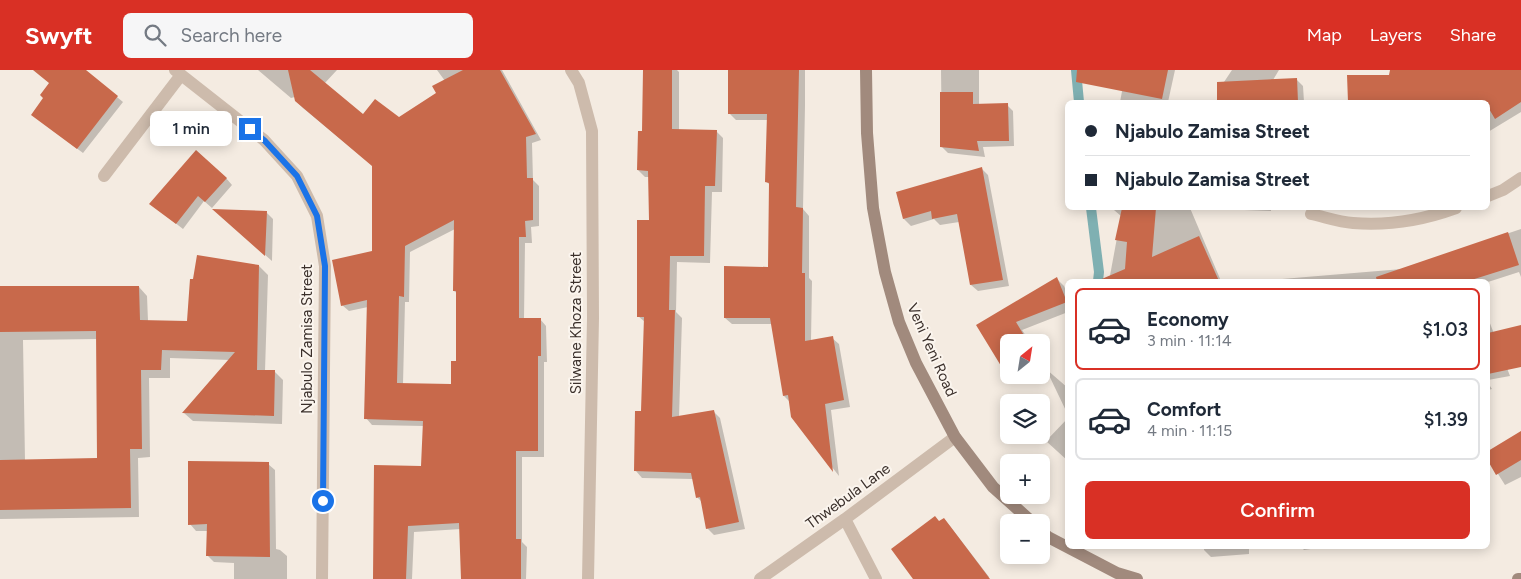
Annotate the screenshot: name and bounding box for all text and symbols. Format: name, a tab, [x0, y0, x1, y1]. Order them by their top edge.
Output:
search box	[123, 13, 473, 58]
text: Swyft	[25, 21, 93, 50]
icon: search	[141, 21, 169, 49]
text: Search here	[181, 24, 282, 47]
text: Map	[1307, 24, 1342, 46]
text: Layers	[1370, 24, 1422, 46]
text: Share	[1450, 24, 1496, 46]
callout: 1 min	[150, 112, 232, 146]
route end	[239, 118, 261, 140]
text: 1 min	[172, 119, 210, 138]
text: Njabulo Zamisa Street	[1115, 120, 1310, 143]
text: Njabulo Zamisa Street	[1115, 168, 1310, 191]
street label: Silwane Khoza Street	[567, 251, 585, 394]
street label: Njabulo Zamisa Street	[298, 264, 316, 414]
street label: Veni Yeni Road	[903, 301, 961, 399]
icon: car	[1087, 307, 1132, 352]
text: Economy	[1147, 308, 1229, 331]
text: $1.03	[1422, 318, 1468, 341]
text: 3 min · 11:14	[1147, 331, 1232, 350]
north arrow	[1000, 334, 1050, 384]
map controls	[1000, 334, 1050, 564]
button: layers	[1000, 394, 1050, 444]
icon: car	[1087, 397, 1132, 442]
text: Comfort	[1147, 398, 1222, 421]
text: $1.39	[1424, 408, 1468, 431]
text: 4 min · 11:15	[1147, 421, 1232, 440]
button: +	[1000, 454, 1050, 504]
street label: Thwebula Lane	[802, 459, 894, 533]
button: Confirm	[1085, 481, 1470, 539]
route start	[312, 490, 334, 512]
button: −	[1000, 514, 1050, 564]

